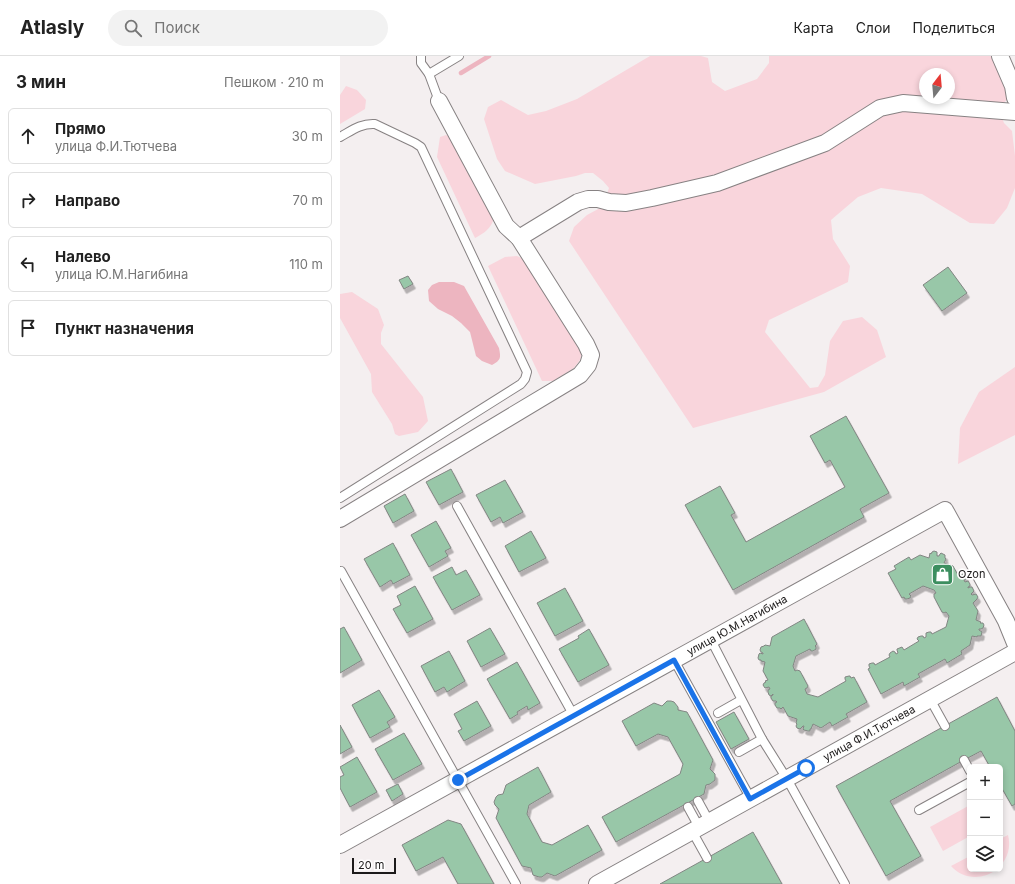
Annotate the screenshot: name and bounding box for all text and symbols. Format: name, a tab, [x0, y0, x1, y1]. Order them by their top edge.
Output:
search box	[108, 10, 388, 46]
text: Atlasly	[20, 16, 84, 39]
icon: search	[122, 17, 144, 39]
text: Поиск	[154, 18, 200, 37]
text: Карта	[793, 19, 834, 36]
text: Слои	[856, 19, 891, 36]
text: Поделиться	[913, 19, 995, 36]
north arrow	[919, 68, 955, 104]
text: 3 мин	[16, 72, 66, 92]
text: Пешком · 210 m	[224, 74, 324, 90]
text: Прямо	[55, 119, 106, 138]
icon: ahead	[17, 125, 39, 147]
text: 30 m	[292, 128, 323, 144]
text: улица Ф.И.Тютчева	[55, 138, 177, 154]
icon: right	[17, 189, 39, 211]
text: Направо	[55, 191, 120, 210]
text: 70 m	[293, 192, 323, 208]
text: Налево	[55, 247, 111, 266]
icon: left	[17, 253, 39, 275]
text: 110 m	[289, 256, 323, 272]
text: улица Ю.М.Нагибина	[55, 266, 188, 282]
icon: arrive	[17, 317, 39, 339]
text: Пункт назначения	[55, 319, 194, 338]
shop icon: Ozon	[929, 561, 955, 587]
place label: Ozon	[958, 567, 985, 581]
street label: улица Ю.М.Нагибина	[684, 592, 790, 658]
street label: улица Ф.И.Тютчева	[820, 702, 918, 764]
route start	[797, 759, 815, 777]
map controls	[967, 764, 1003, 872]
button: +	[967, 764, 1003, 800]
route end	[449, 771, 467, 789]
button: −	[967, 800, 1003, 836]
button: layers	[967, 836, 1003, 872]
scale bar	[352, 856, 396, 875]
text: 20 m	[358, 858, 384, 872]

